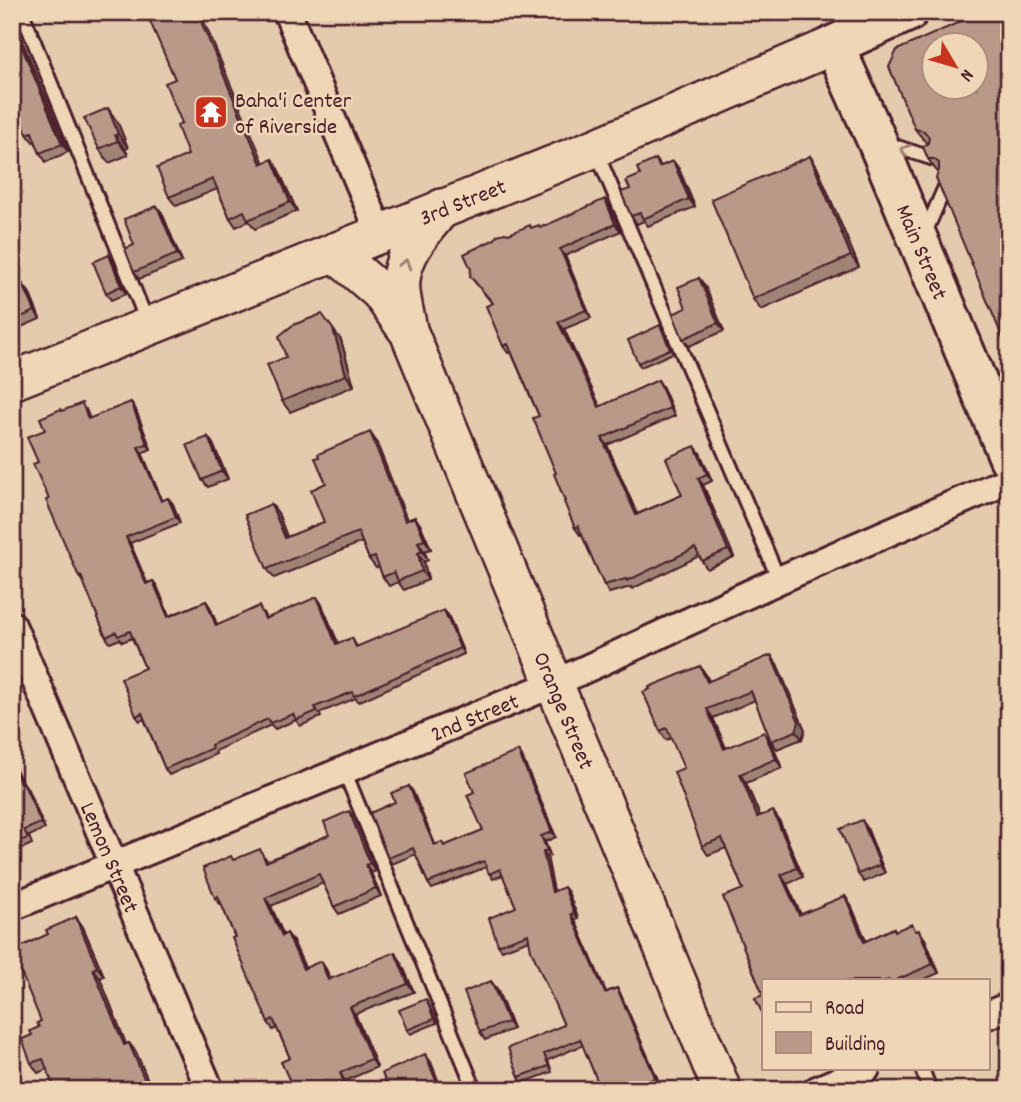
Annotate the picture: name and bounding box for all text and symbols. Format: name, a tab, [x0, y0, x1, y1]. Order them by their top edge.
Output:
north arrow	[920, 32, 990, 102]
text: N	[952, 62, 979, 86]
place label: Baha'i Center of Riverside	[235, 86, 352, 145]
temple icon: Baha'i Center of Riverside	[192, 93, 230, 131]
one-way arrow	[900, 144, 912, 158]
street label: 3rd Street	[415, 172, 512, 236]
street label: Main Street	[885, 200, 954, 306]
one-way arrow	[397, 258, 412, 270]
street label: Orange Street	[523, 647, 601, 775]
street label: 2nd Street	[426, 687, 525, 753]
street label: Lemon Street	[69, 798, 146, 919]
legend	[762, 979, 990, 1070]
text: Road	[825, 995, 864, 1025]
text: Building	[825, 1031, 885, 1061]

